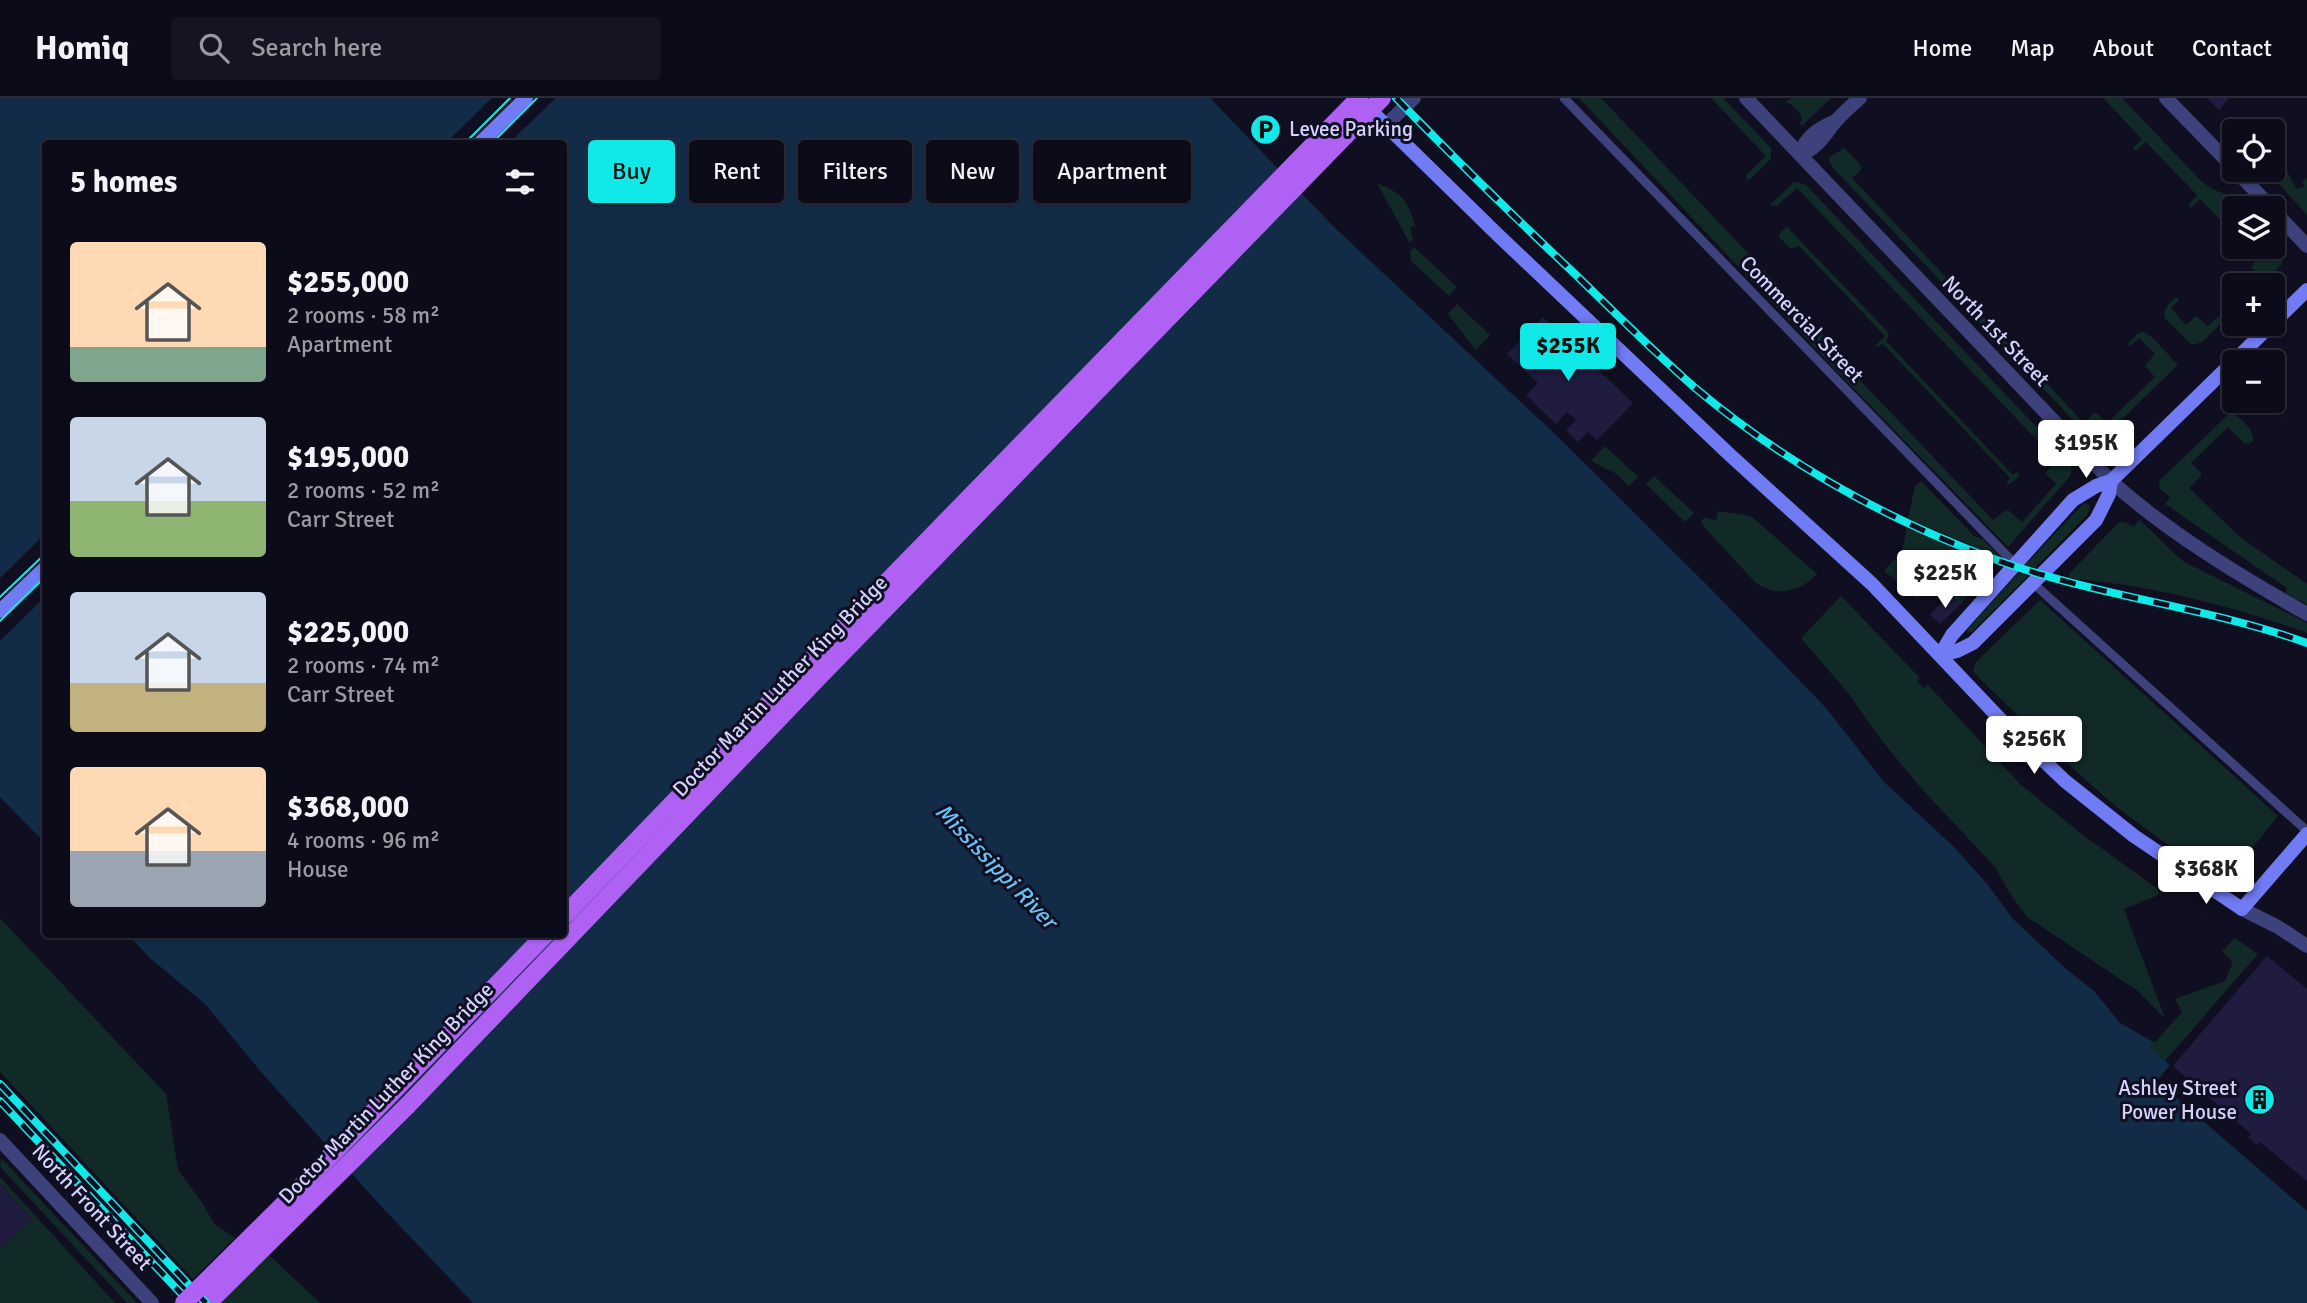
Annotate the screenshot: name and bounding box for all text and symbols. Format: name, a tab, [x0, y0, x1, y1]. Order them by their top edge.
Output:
search box	[171, 17, 661, 80]
text: Homiq	[35, 28, 129, 69]
icon: search	[195, 29, 233, 67]
text: Search here	[251, 32, 382, 64]
text: Home	[1912, 33, 1972, 63]
text: Map	[2010, 33, 2055, 63]
text: About	[2093, 33, 2154, 63]
text: Contact	[2192, 33, 2272, 63]
parking icon: Levee Parking	[1249, 112, 1283, 146]
place label: Levee Parking	[1289, 116, 1413, 142]
map controls	[2222, 119, 2285, 413]
button: locate	[2222, 119, 2285, 182]
chip: Buy	[588, 140, 675, 203]
chip: Rent	[689, 140, 784, 203]
chip: Filters	[798, 140, 912, 203]
chip: New	[926, 140, 1019, 203]
chip: Apartment	[1033, 140, 1191, 203]
icon: filters	[501, 163, 539, 201]
text: 5 homes	[70, 164, 177, 201]
button: layers	[2222, 196, 2285, 259]
street label: Commercial Street	[1735, 250, 1869, 388]
text: $255,000	[287, 264, 409, 301]
icon: home	[126, 270, 210, 354]
street label: North 1st Street	[1937, 270, 2055, 392]
button: +	[2222, 273, 2285, 336]
text: 2 rooms · 58 m²	[287, 301, 440, 330]
pin: $255K	[1519, 324, 1617, 383]
text: Apartment	[287, 330, 392, 359]
text: $255K	[1536, 331, 1600, 360]
button: −	[2222, 350, 2285, 413]
pin: $195K	[2037, 420, 2135, 480]
text: $195K	[2054, 428, 2118, 457]
text: $195,000	[287, 439, 409, 476]
icon: home	[126, 445, 210, 529]
text: 2 rooms · 52 m²	[287, 476, 440, 505]
text: Carr Street	[287, 505, 394, 534]
pin: $225K	[1896, 550, 1994, 610]
text: $225K	[1913, 558, 1977, 587]
street label: Doctor Martin Luther King Bridge	[667, 570, 893, 802]
text: $225,000	[287, 614, 409, 651]
icon: home	[126, 620, 210, 704]
text: 2 rooms · 74 m²	[287, 651, 440, 680]
text: Carr Street	[287, 680, 394, 709]
pin: $256K	[1985, 716, 2083, 776]
text: $256K	[2002, 724, 2066, 753]
text: $368,000	[287, 789, 409, 826]
icon: home	[126, 795, 210, 879]
water label: Mississippi River	[929, 797, 1066, 937]
text: 4 rooms · 96 m²	[287, 826, 440, 855]
pin: $368K	[2157, 846, 2255, 906]
text: $368K	[2174, 854, 2238, 883]
text: House	[287, 855, 349, 884]
street label: Doctor Martin Luther King Bridge	[273, 977, 499, 1209]
place label: Ashley Street Power House	[2118, 1075, 2237, 1125]
building icon: Ashley Street Power House	[2243, 1083, 2277, 1117]
street label: North Front Street	[27, 1138, 157, 1276]

